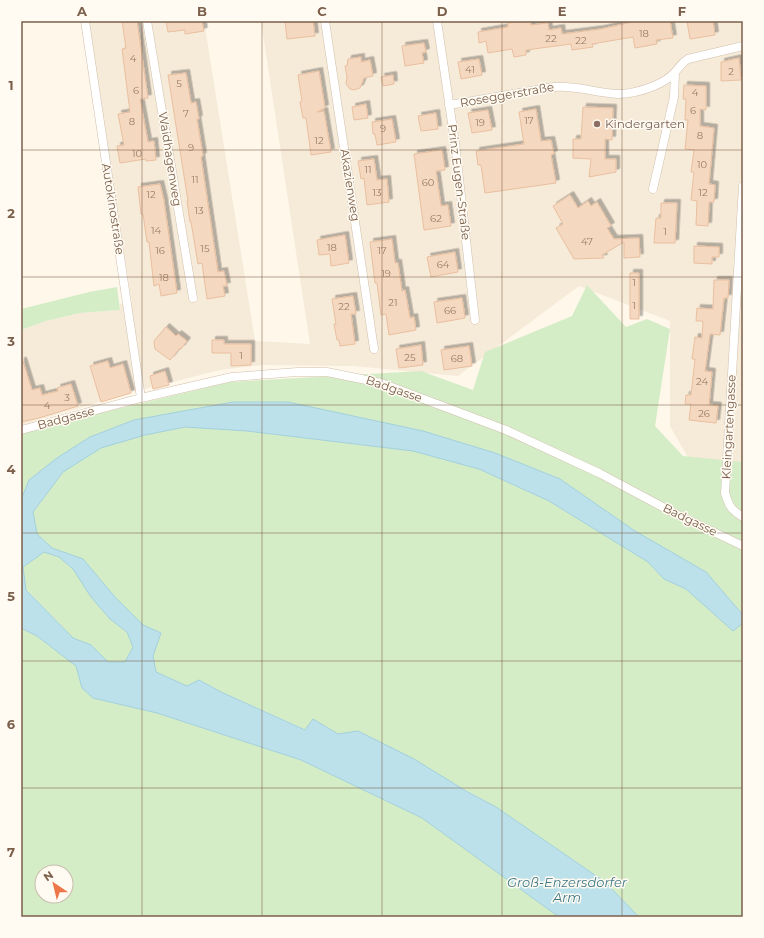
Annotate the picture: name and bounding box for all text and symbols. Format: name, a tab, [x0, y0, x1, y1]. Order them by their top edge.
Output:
text: A	[76, 3, 88, 19]
text: B	[197, 3, 207, 19]
text: C	[317, 3, 327, 19]
text: D	[437, 3, 448, 19]
text: E	[558, 3, 567, 19]
text: F	[678, 3, 686, 19]
house number: 18	[639, 27, 649, 40]
house number: 22	[545, 32, 557, 45]
house number: 22	[575, 34, 587, 47]
house number: 4	[130, 52, 137, 65]
house number: 41	[465, 63, 475, 76]
house number: 2	[728, 65, 734, 78]
text: 1	[8, 77, 14, 93]
house number: 5	[176, 77, 182, 90]
street label: Roseggerstraße	[459, 79, 555, 110]
house number: 6	[133, 84, 139, 97]
house number: 4	[692, 86, 699, 99]
house number: 6	[690, 104, 696, 117]
house number: 7	[183, 107, 189, 120]
street label: Waidhagenweg	[156, 111, 185, 207]
house number: 17	[524, 114, 534, 127]
house number: 8	[129, 115, 135, 128]
house number: 19	[475, 116, 485, 129]
place label: Kindergarten	[605, 116, 685, 131]
marker: Kindergarten	[592, 119, 602, 129]
house number: 9	[380, 122, 386, 135]
street label: Prinz Eugen-Straße	[445, 123, 474, 241]
house number: 8	[697, 129, 703, 142]
house number: 12	[314, 134, 324, 147]
house number: 9	[188, 141, 194, 154]
house number: 10	[132, 147, 142, 160]
street label: Akazienweg	[337, 148, 364, 222]
house number: 10	[697, 158, 707, 171]
street label: Autokinostraße	[99, 162, 128, 256]
house number: 11	[364, 163, 372, 176]
house number: 11	[191, 173, 199, 186]
house number: 60	[422, 176, 435, 189]
house number: 13	[372, 186, 382, 199]
house number: 12	[698, 186, 708, 199]
house number: 12	[146, 188, 156, 201]
house number: 13	[194, 204, 204, 217]
text: 2	[7, 205, 15, 221]
house number: 62	[430, 212, 442, 225]
house number: 14	[151, 224, 161, 237]
house number: 1	[663, 225, 667, 238]
house number: 47	[581, 235, 593, 248]
house number: 18	[327, 241, 337, 254]
house number: 15	[200, 242, 210, 255]
house number: 16	[155, 244, 165, 257]
house number: 17	[377, 244, 387, 257]
house number: 64	[437, 258, 450, 271]
house number: 19	[381, 267, 391, 280]
house number: 18	[159, 271, 169, 284]
house number: 1	[632, 276, 636, 289]
house number: 21	[388, 296, 398, 309]
house number: 1	[632, 299, 636, 312]
house number: 22	[338, 300, 350, 313]
house number: 66	[444, 304, 456, 317]
text: 3	[6, 333, 15, 349]
house number: 1	[239, 349, 243, 362]
house number: 25	[404, 351, 416, 364]
house number: 68	[451, 352, 463, 365]
street label: Badgasse	[364, 372, 424, 405]
street label: Kleingartengasse	[718, 374, 739, 480]
house number: 24	[696, 375, 708, 388]
house number: 3	[64, 391, 70, 404]
house number: 4	[44, 399, 51, 412]
street label: Badgasse	[36, 403, 96, 432]
house number: 26	[698, 407, 710, 420]
text: 4	[7, 461, 16, 477]
street label: Badgasse	[661, 500, 720, 539]
text: 5	[7, 588, 15, 604]
text: 6	[7, 716, 16, 732]
text: 7	[7, 844, 15, 860]
north arrow	[34, 864, 74, 904]
text: N	[41, 868, 56, 884]
water label: Groß-Enzersdorfer Arm	[507, 874, 628, 905]

